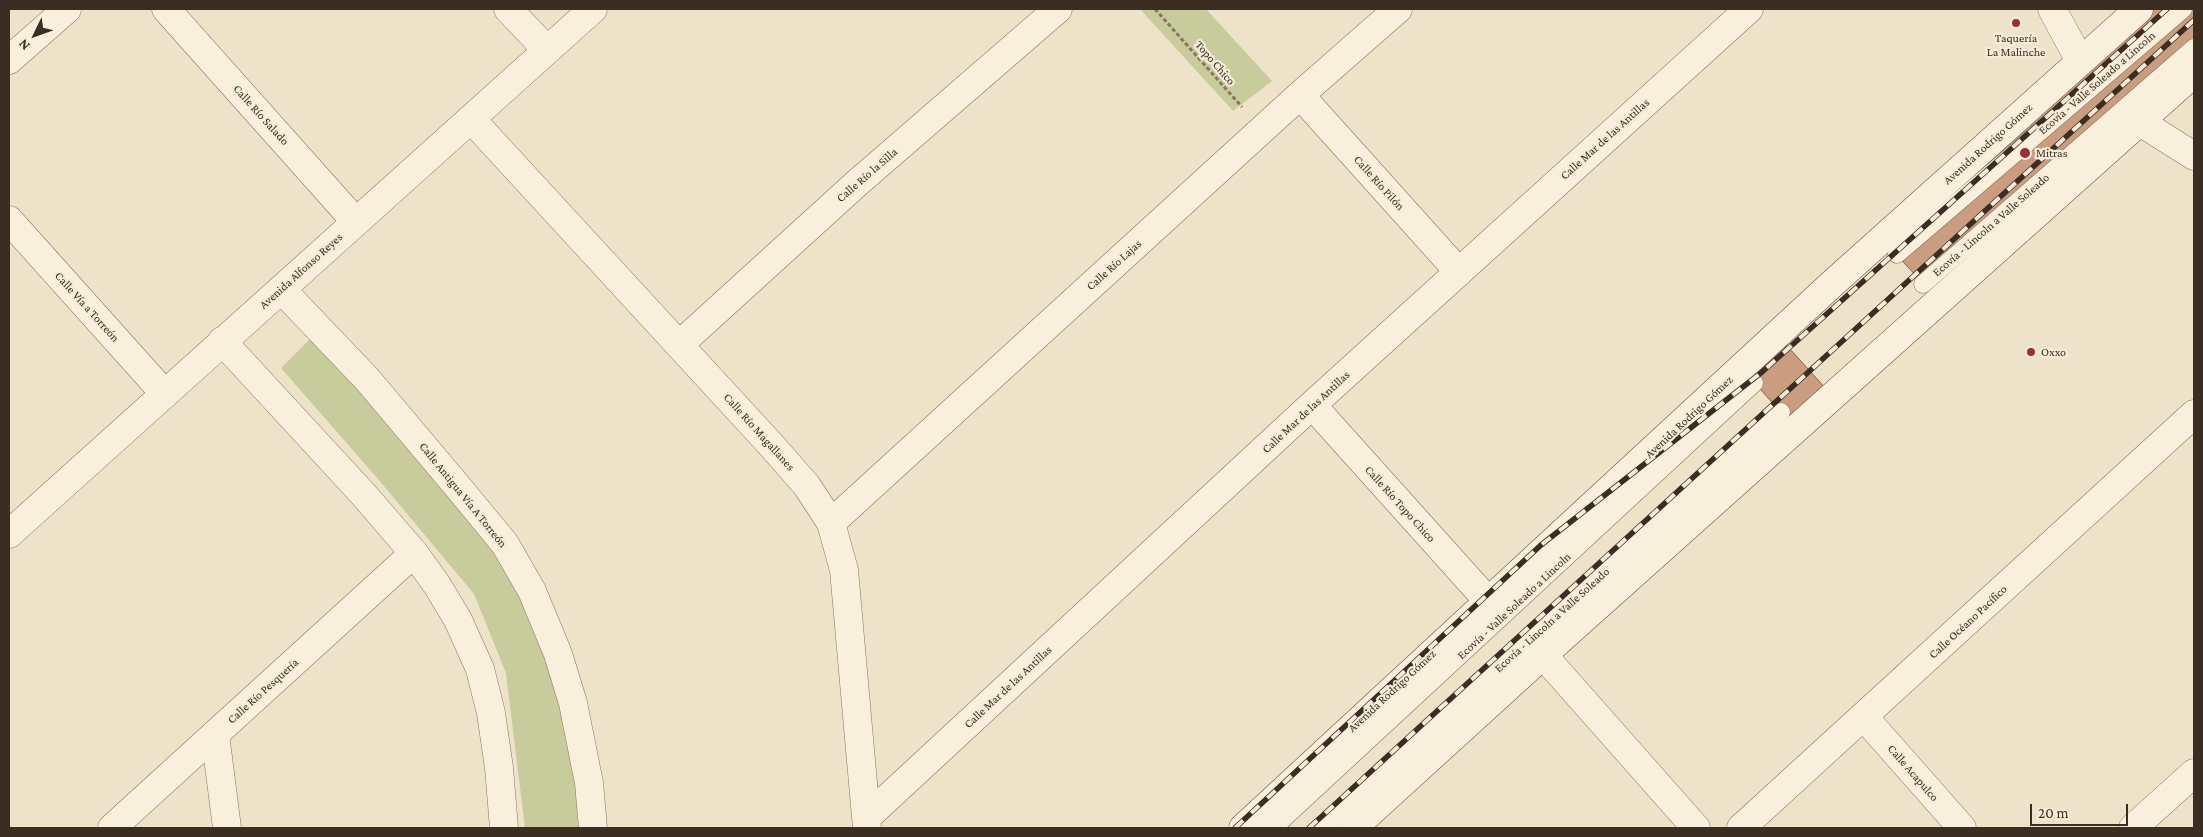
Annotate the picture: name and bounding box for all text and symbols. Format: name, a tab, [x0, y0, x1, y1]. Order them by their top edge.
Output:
north arrow	[10, 10, 60, 60]
marker: Taquería La Malinche	[2010, 17, 2022, 29]
street label: Ecovía - Valle Soleado a Lincoln	[2036, 28, 2158, 138]
place label: Taquería La Malinche	[1987, 31, 2045, 59]
text: N	[15, 36, 33, 54]
street label: Topo Chico	[1192, 38, 1238, 88]
street label: Calle Río Salado	[230, 82, 292, 148]
street label: Calle Mar de las Antillas	[1557, 95, 1653, 183]
street label: Avenida Rodrigo Gómez	[1941, 100, 2035, 188]
street label: Calle Río la Silla	[834, 145, 900, 205]
marker: Mitras	[2018, 146, 2032, 160]
place label: Mitras	[2036, 146, 2067, 160]
street label: Calle Río Pilón	[1351, 153, 1407, 213]
street label: Ecovía - Lincoln a Valle Soleado	[1930, 170, 2052, 280]
street label: Avenida Alfonso Reyes	[256, 230, 346, 312]
street label: Calle Río Lajas	[1084, 237, 1144, 293]
street label: Calle Vía a Torreón	[52, 269, 122, 345]
place label: Oxxo	[2041, 345, 2066, 359]
marker: Oxxo	[2025, 346, 2037, 358]
street label: Calle Mar de las Antillas	[1259, 368, 1353, 456]
street label: Avenida Rodrigo Gómez	[1642, 373, 1736, 461]
street label: Calle Río Magallanes	[720, 390, 798, 474]
street label: Calle Antigua Vía A Torreón	[416, 439, 510, 551]
street label: Calle Río Topo Chico	[1362, 463, 1438, 545]
street label: Ecovía - Valle Soleado a Lincoln	[1454, 550, 1574, 662]
street label: Ecovía - Lincoln a Valle Soleado	[1491, 564, 1613, 676]
street label: Calle Océano Pacífico	[1926, 582, 2010, 662]
street label: Calle Mar de las Antillas	[961, 643, 1055, 731]
street label: Avenida Rodrigo Gómez	[1345, 647, 1439, 735]
street label: Calle Río Pesquería	[224, 655, 302, 727]
street label: Calle Acapulco	[1884, 742, 1942, 804]
scale bar	[2033, 794, 2130, 826]
text: 20 m	[2038, 805, 2069, 821]

